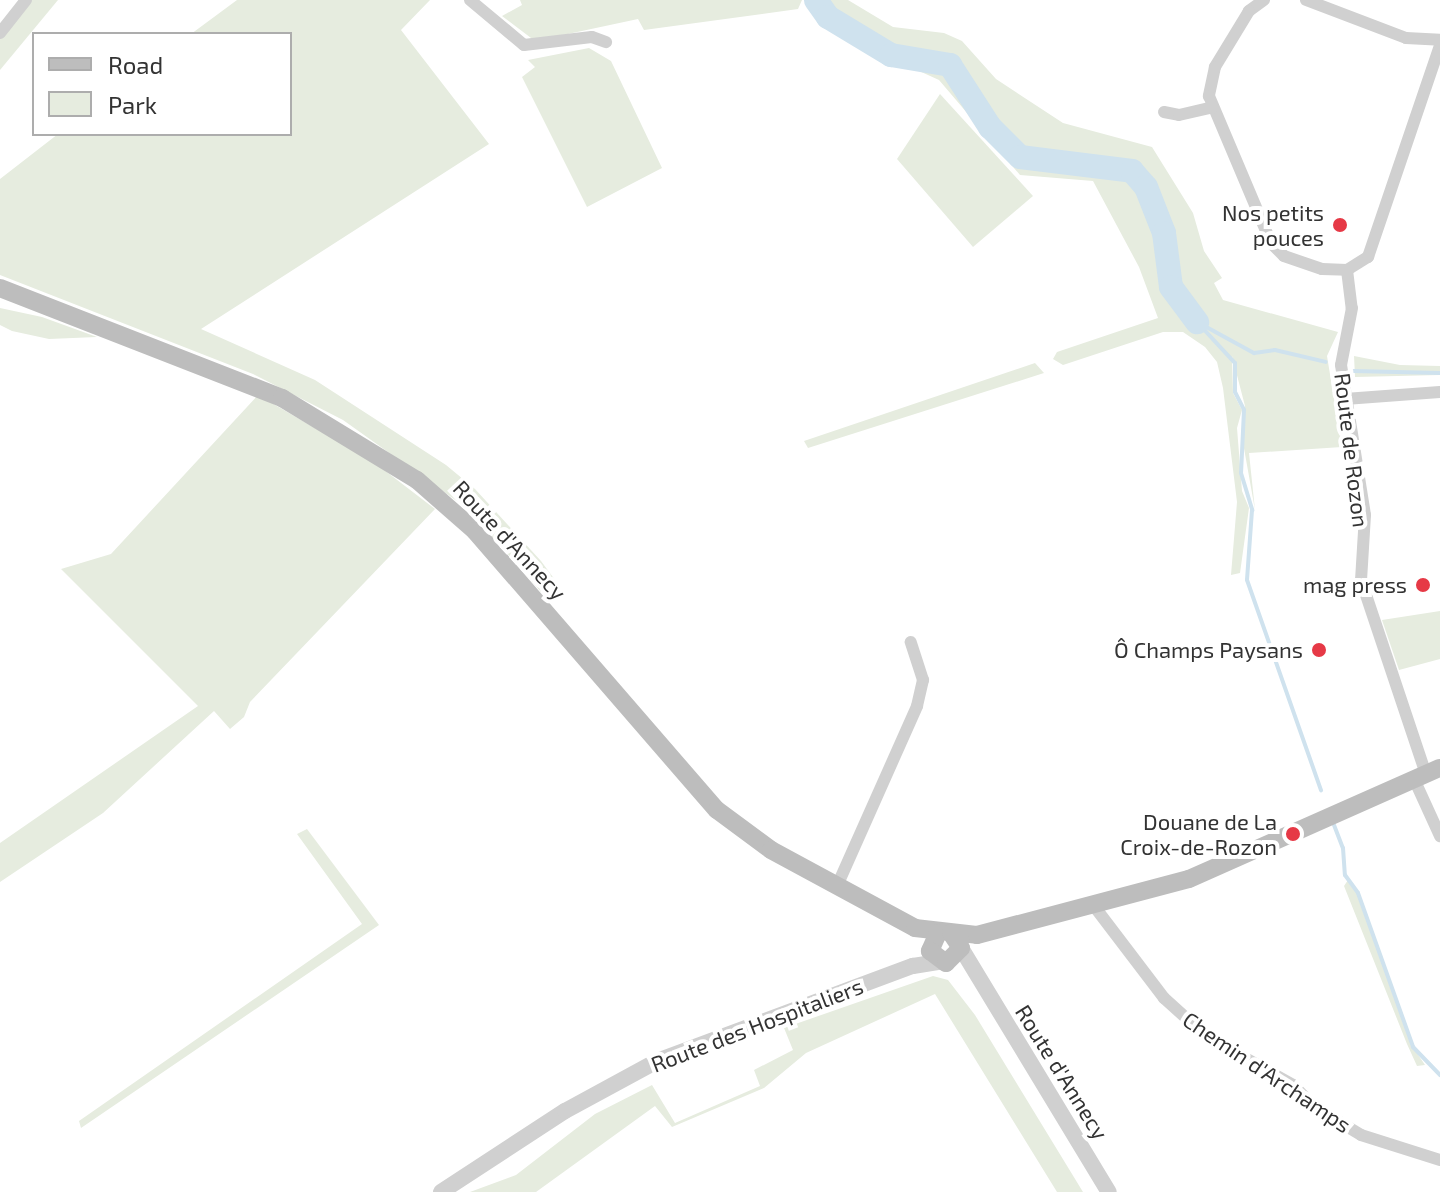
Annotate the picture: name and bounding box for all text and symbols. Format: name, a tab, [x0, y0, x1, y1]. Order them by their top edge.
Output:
legend	[32, 32, 292, 136]
text: Road	[108, 50, 163, 79]
text: Park	[108, 90, 157, 119]
place label: Nos petits pouces	[1222, 199, 1324, 250]
marker: Nos petits pouces	[1331, 216, 1349, 234]
street label: Route de Rozon	[1329, 371, 1375, 529]
street label: Route d'Annecy	[448, 475, 572, 605]
place label: mag press	[1303, 572, 1407, 598]
marker: mag press	[1414, 576, 1432, 594]
place label: Ô Champs Paysans	[1114, 637, 1303, 663]
marker: Ô Champs Paysans	[1310, 641, 1328, 659]
place label: Douane de La Croix-de-Rozon	[1120, 808, 1277, 860]
marker: Douane de La Croix-de-Rozon	[1284, 825, 1302, 843]
street label: Route des Hospitaliers	[647, 972, 867, 1078]
street label: Route d'Annecy	[1010, 1000, 1114, 1144]
street label: Chemin d'Archamps	[1178, 1006, 1356, 1138]

